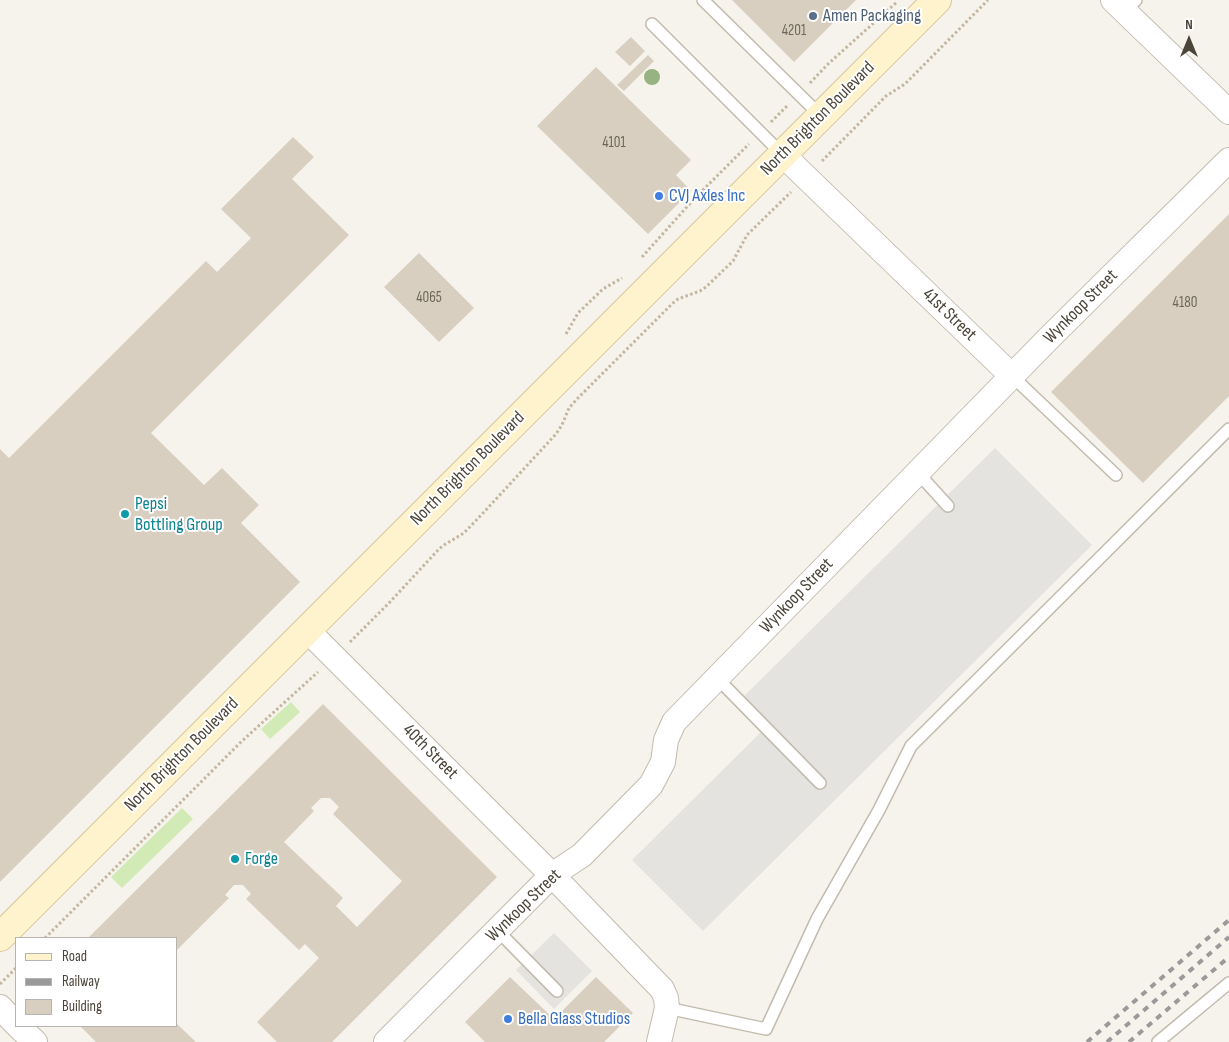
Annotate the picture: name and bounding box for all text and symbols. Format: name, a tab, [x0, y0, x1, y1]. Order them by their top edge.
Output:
place label: Amen Packaging	[823, 5, 921, 27]
marker: Amen Packaging	[807, 10, 819, 22]
north arrow	[1164, 15, 1214, 65]
text: N	[1185, 16, 1193, 33]
house number: 4201	[782, 22, 806, 40]
street label: North Brighton Boulevard	[756, 57, 880, 181]
house number: 4101	[602, 134, 626, 152]
place label: CVJ Axles Inc	[669, 185, 745, 207]
marker: CVJ Axles Inc	[653, 190, 665, 202]
street label: Wynkoop Street	[1039, 265, 1123, 349]
street label: 41st Street	[918, 284, 980, 346]
house number: 4065	[416, 289, 442, 307]
house number: 4180	[1173, 294, 1197, 312]
street label: North Brighton Boulevard	[406, 407, 530, 531]
place label: Pepsi Bottling Group	[135, 493, 223, 536]
marker: Pepsi Bottling Group	[119, 508, 131, 520]
street label: Wynkoop Street	[756, 554, 838, 638]
street label: North Brighton Boulevard	[120, 693, 244, 817]
street label: 40th Street	[398, 720, 462, 784]
place label: Forge	[245, 848, 278, 870]
marker: Forge	[229, 853, 241, 865]
street label: Wynkoop Street	[482, 865, 566, 947]
legend	[15, 937, 178, 1027]
text: Road	[62, 947, 87, 966]
text: Railway	[62, 972, 100, 991]
text: Building	[62, 997, 102, 1016]
place label: Bella Glass Studios	[518, 1008, 630, 1030]
marker: Bella Glass Studios	[502, 1013, 514, 1025]

